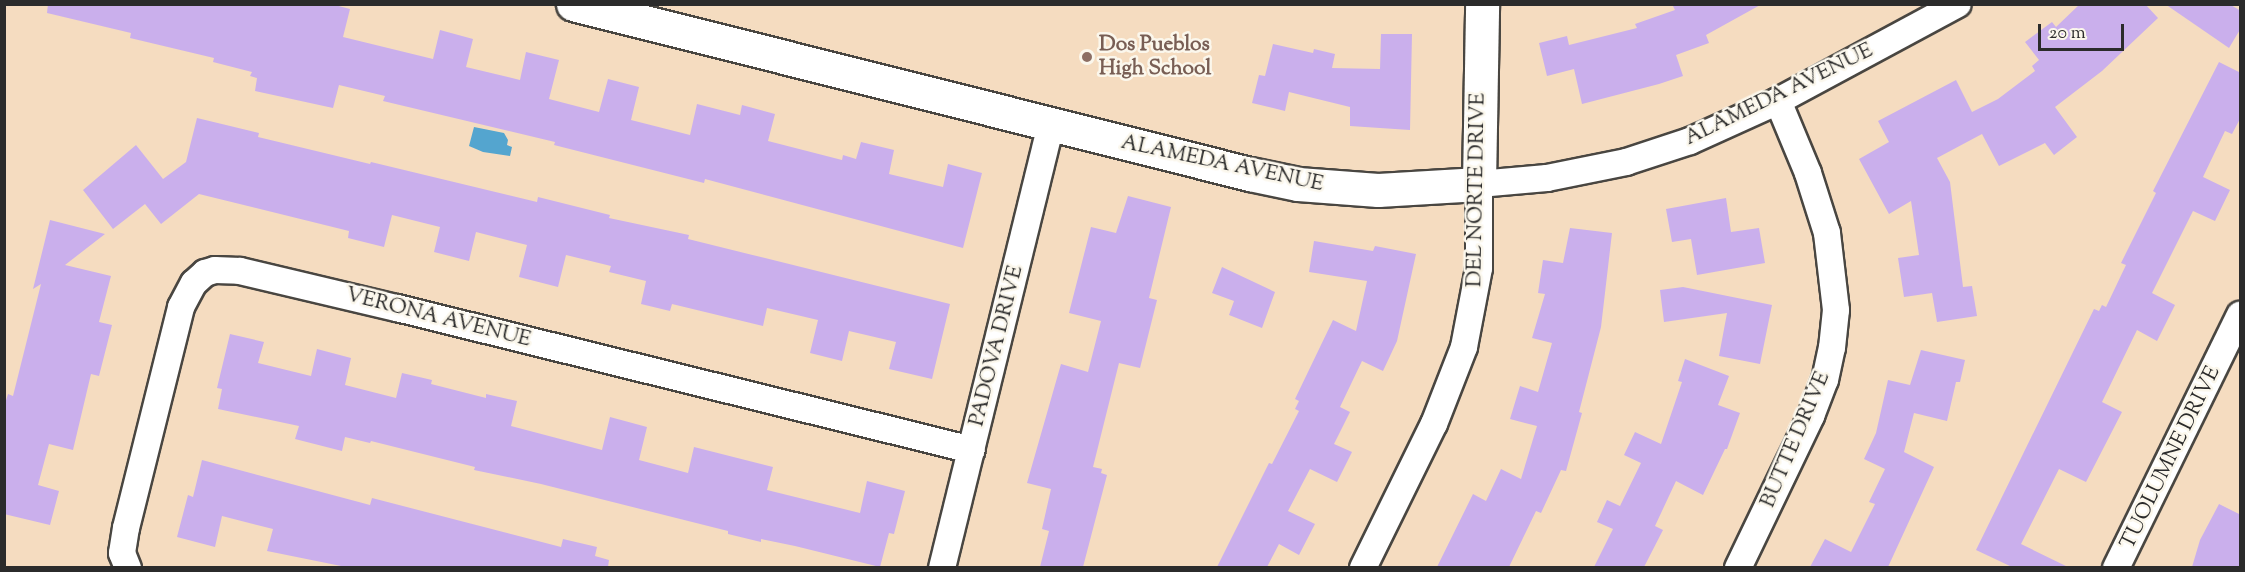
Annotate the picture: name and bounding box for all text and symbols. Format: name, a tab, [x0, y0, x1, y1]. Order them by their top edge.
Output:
scale bar	[2041, 12, 2126, 50]
text: 20 m	[2049, 21, 2086, 47]
place label: Dos Pueblos High School	[1099, 32, 1211, 82]
street label: ALAMEDA AVENUE	[1681, 38, 1877, 152]
marker: Dos Pueblos High School	[1080, 50, 1094, 64]
street label: DEL NORTE DRIVE	[1463, 93, 1491, 287]
street label: ALAMEDA AVENUE	[1119, 130, 1325, 198]
street label: PADOVA DRIVE	[965, 263, 1029, 429]
street label: VERONA AVENUE	[343, 283, 533, 353]
street label: TUOLUMNE DRIVE	[2116, 362, 2226, 554]
street label: BUTTE DRIVE	[1756, 368, 1836, 512]

